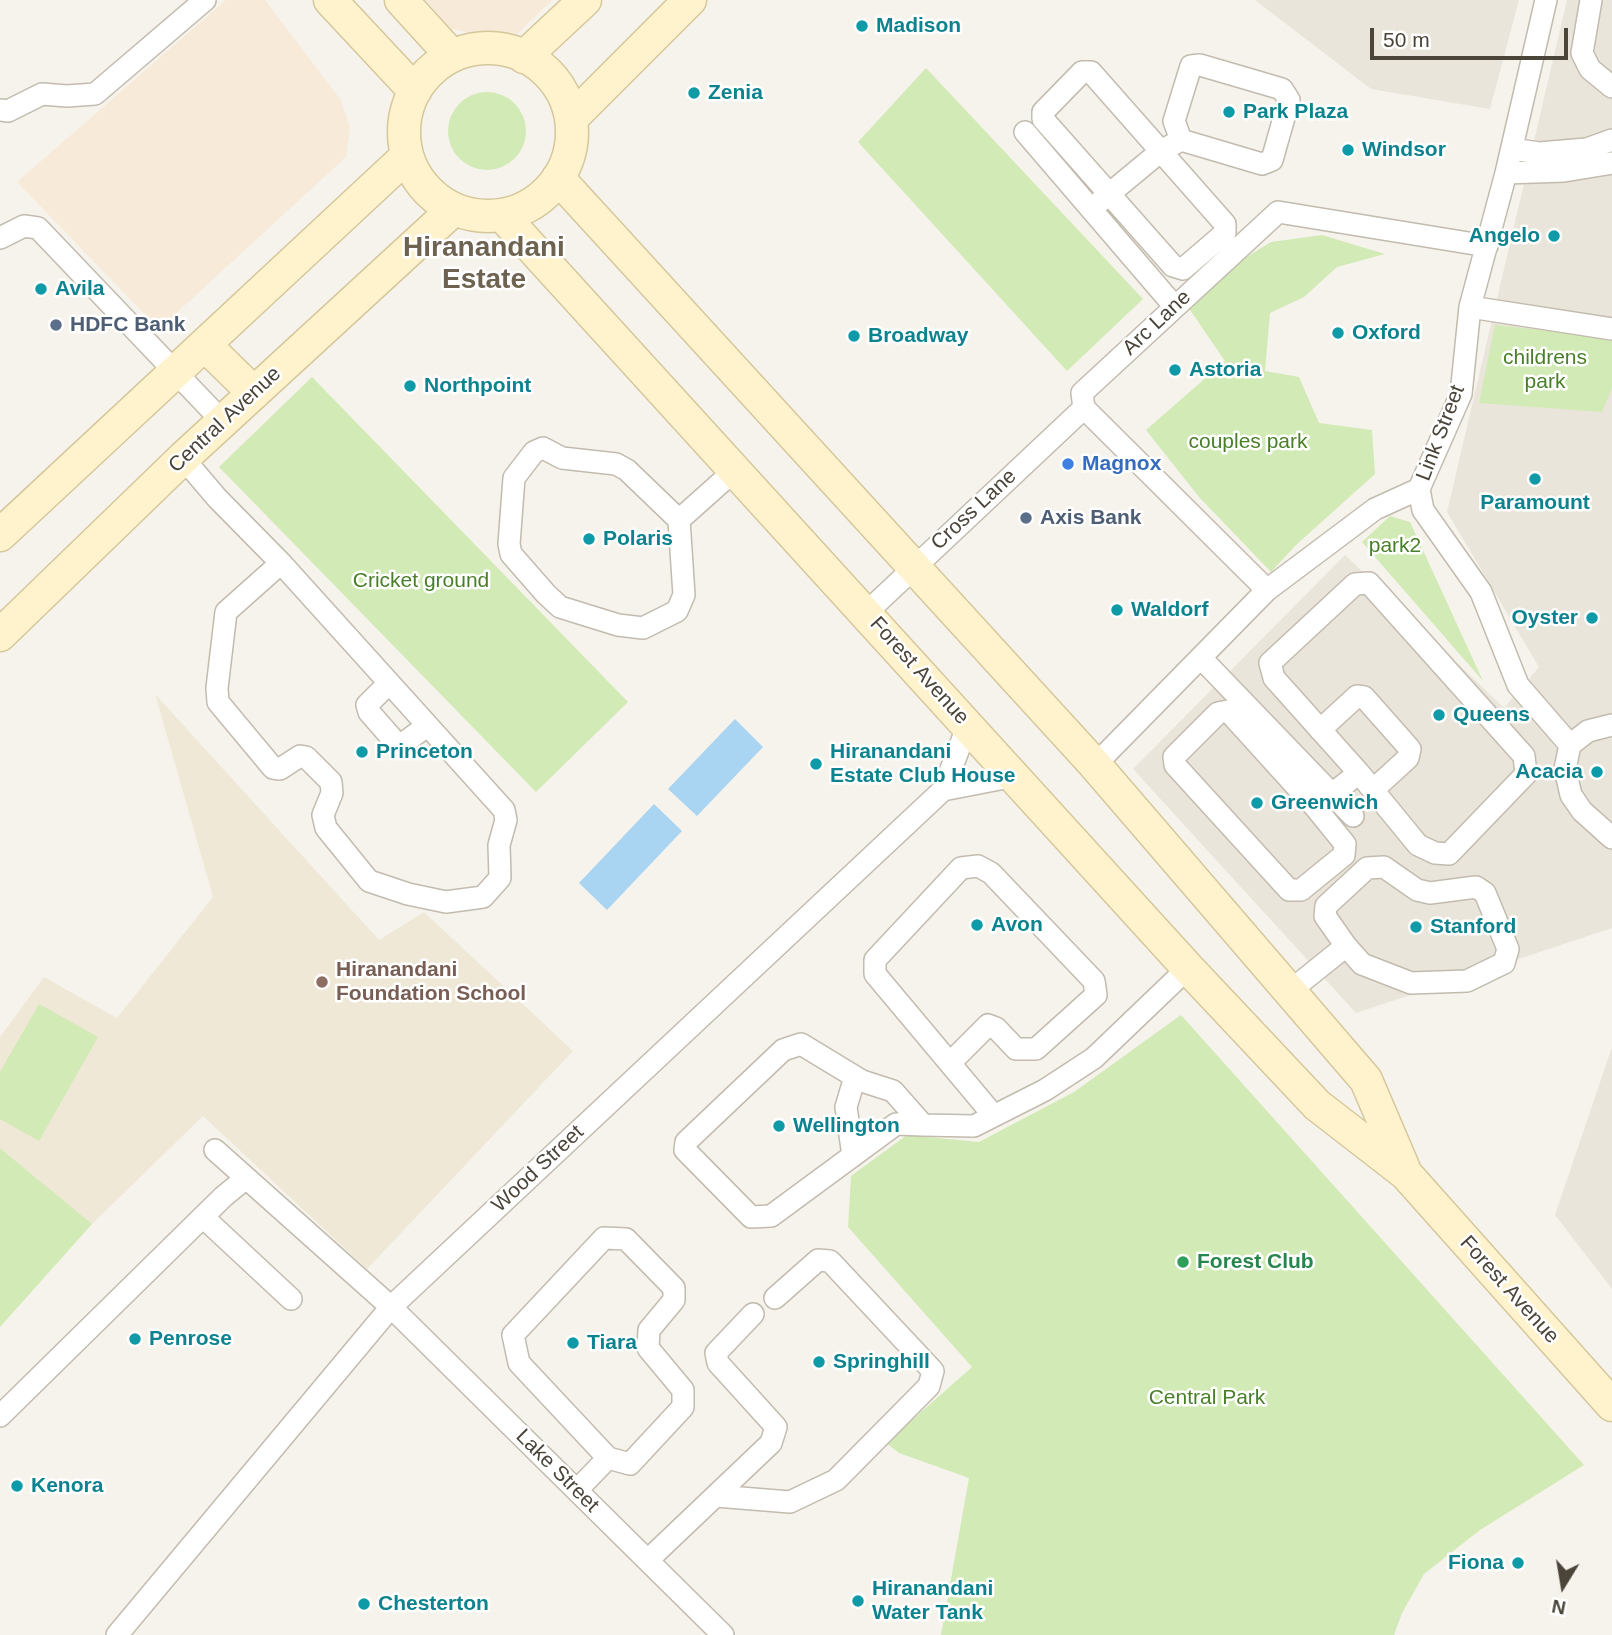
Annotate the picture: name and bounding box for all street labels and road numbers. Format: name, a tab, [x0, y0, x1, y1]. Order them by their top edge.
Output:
street label: Arc Lane	[1118, 285, 1196, 361]
street label: Central Avenue	[164, 362, 286, 478]
street label: Link Street	[1411, 382, 1471, 484]
street label: Cross Lane	[926, 464, 1022, 556]
street label: Forest Avenue	[864, 612, 974, 730]
street label: Wood Street	[487, 1120, 589, 1218]
street label: Forest Avenue	[1454, 1231, 1564, 1349]
street label: Lake Street	[510, 1424, 604, 1518]

